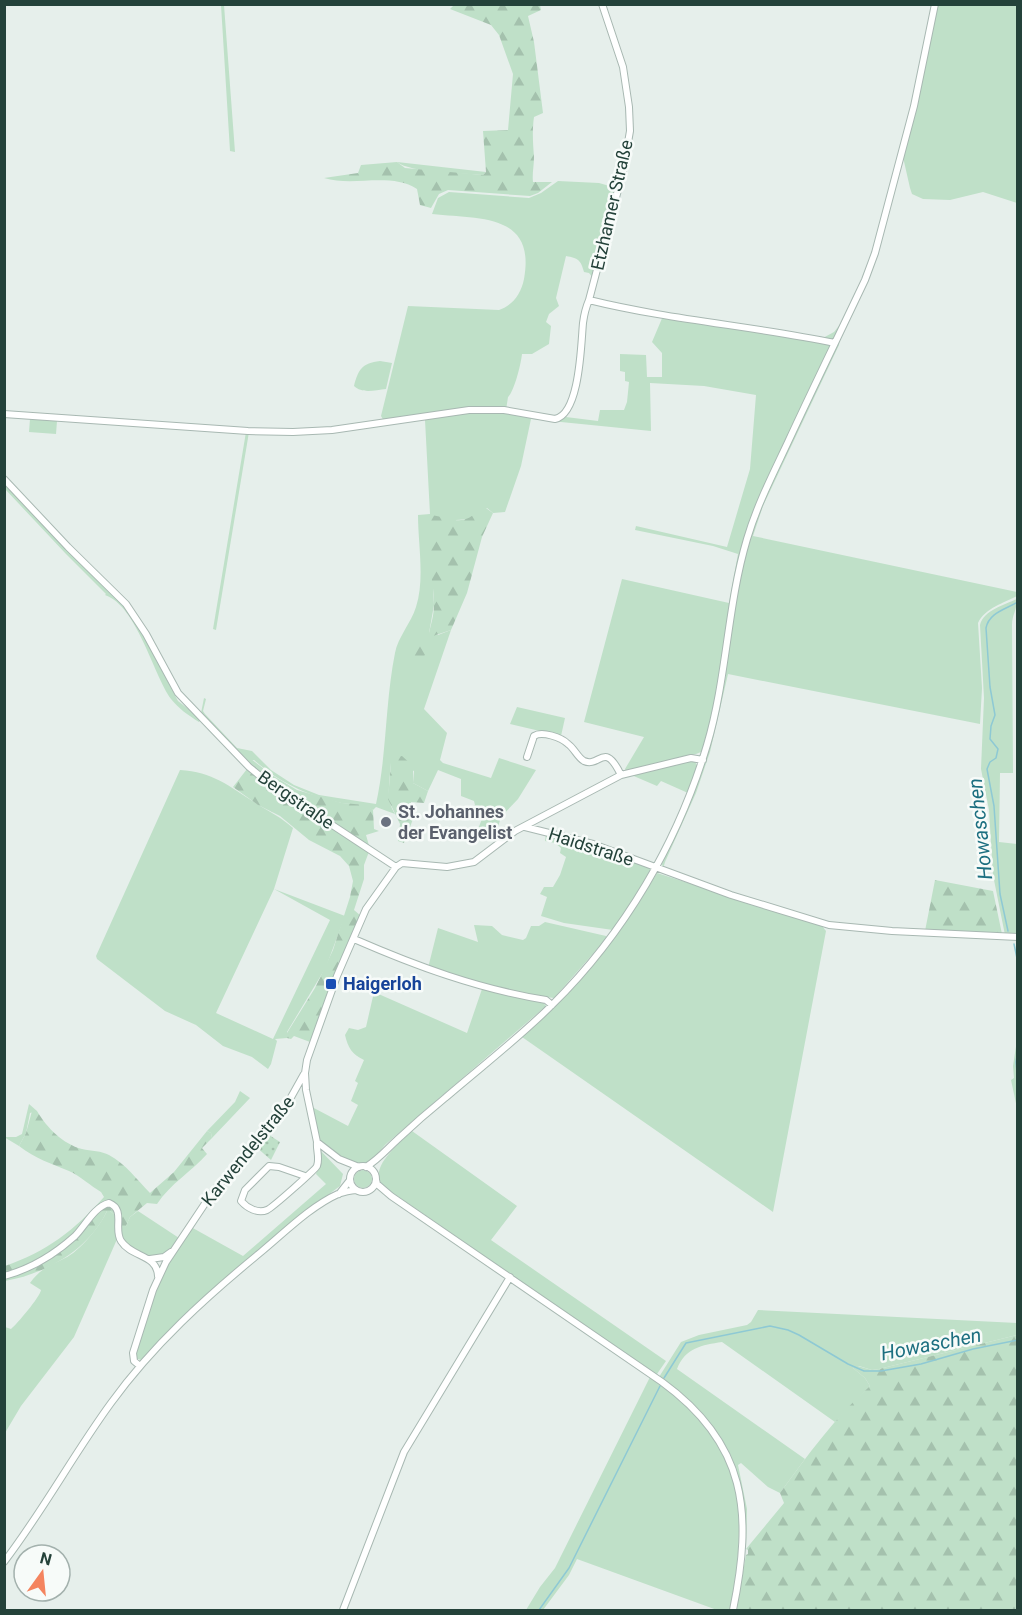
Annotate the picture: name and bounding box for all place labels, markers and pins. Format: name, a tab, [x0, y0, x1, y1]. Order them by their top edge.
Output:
place label: St. Johannes der Evangelist	[398, 801, 512, 843]
marker: St. Johannes der Evangelist	[379, 815, 393, 829]
place label: Haigerloh	[343, 973, 422, 994]
marker: Haigerloh	[324, 977, 338, 991]

